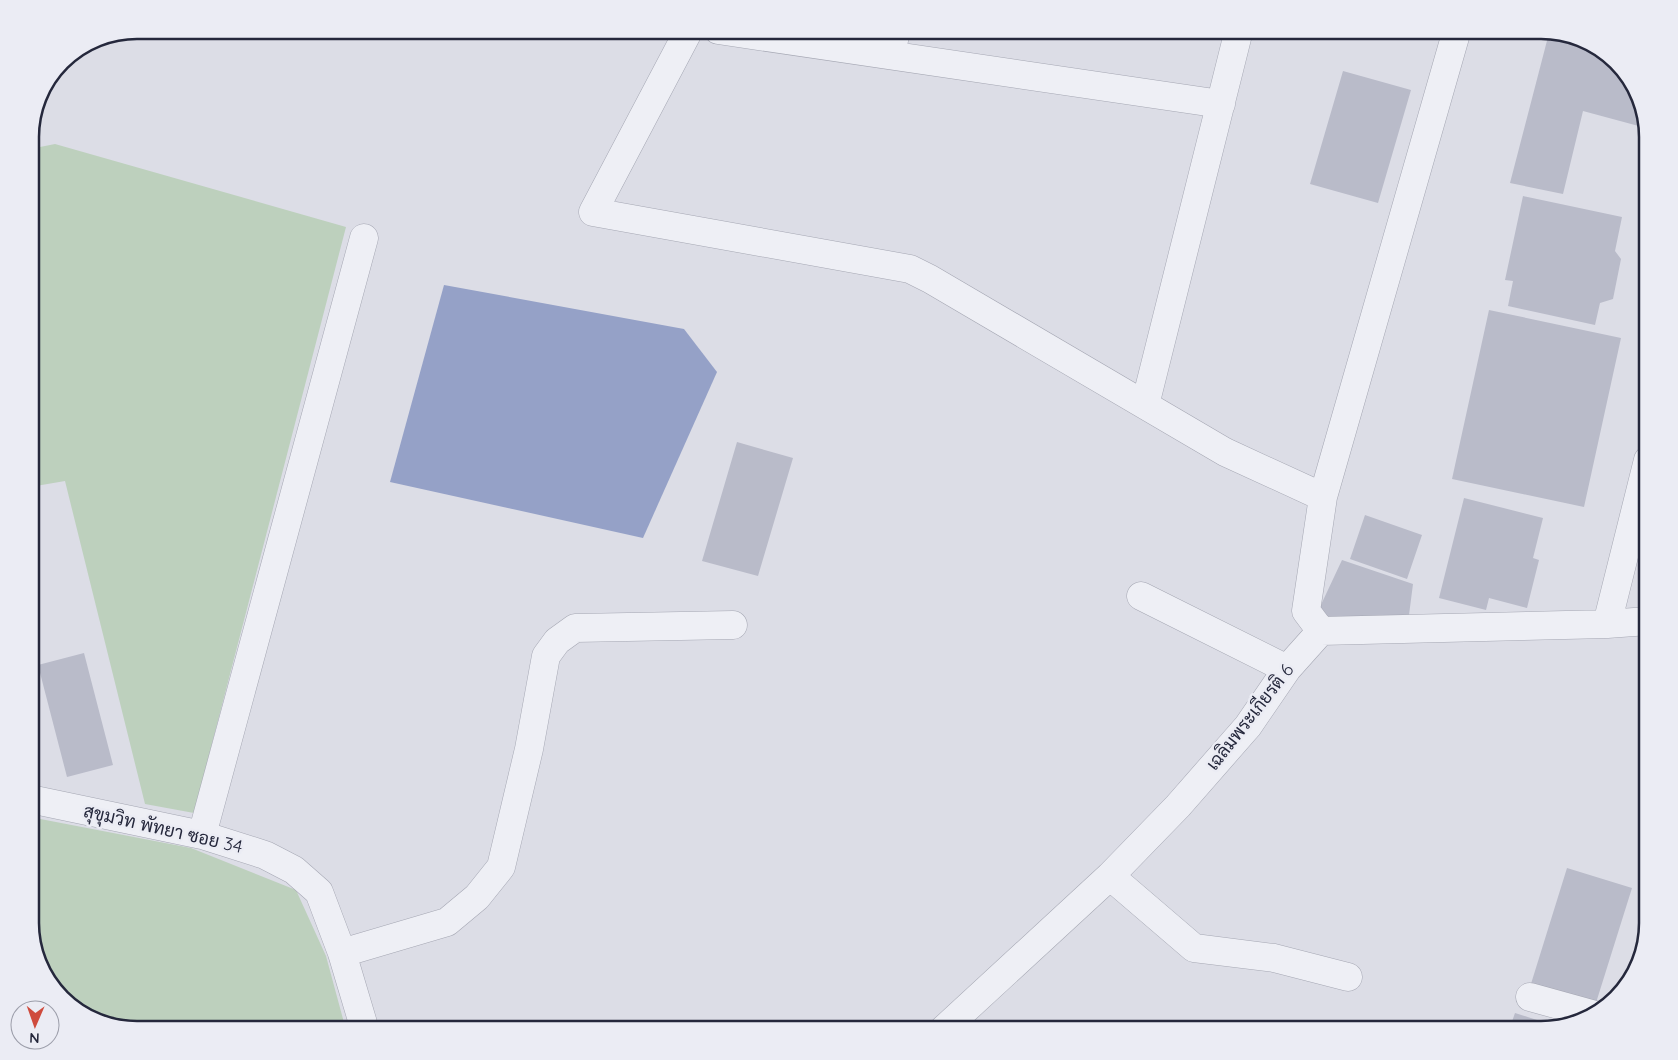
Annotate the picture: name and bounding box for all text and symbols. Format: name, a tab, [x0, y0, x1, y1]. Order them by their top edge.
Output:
street label: เฉลิมพระเกียรติ 6	[1200, 658, 1299, 775]
street label: สุขุมวิท พัทยา ซอย 34	[81, 799, 245, 859]
north arrow	[10, 1000, 60, 1050]
text: N	[29, 1029, 40, 1047]

